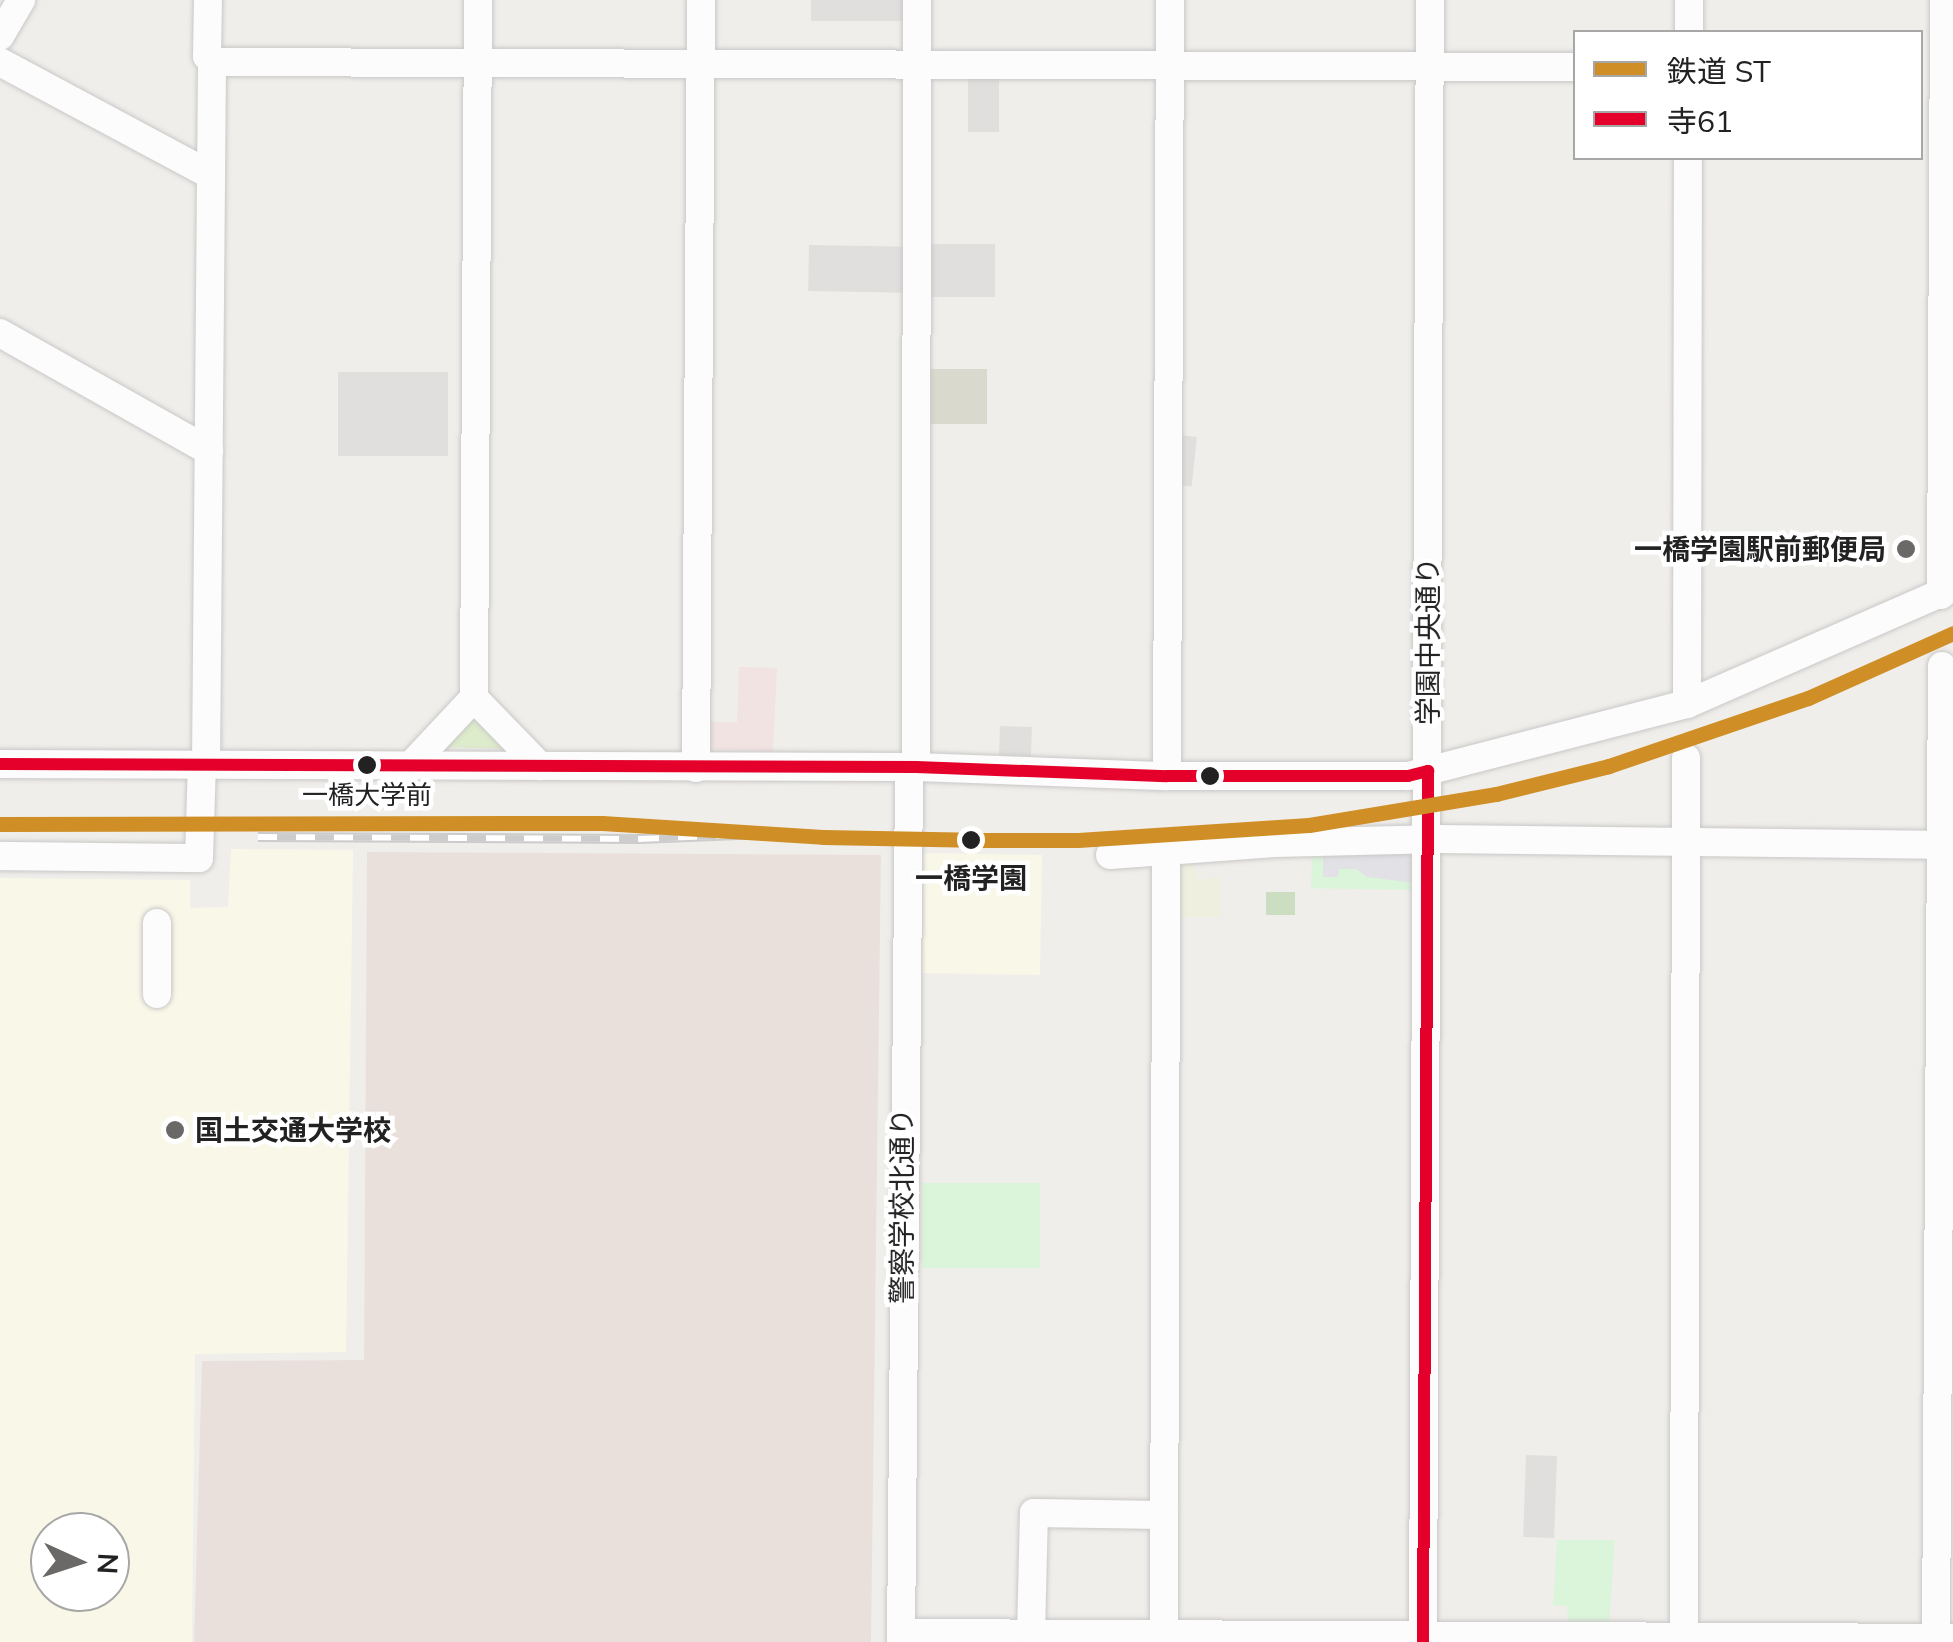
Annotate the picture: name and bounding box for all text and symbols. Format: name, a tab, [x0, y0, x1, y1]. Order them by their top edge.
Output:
legend	[1573, 30, 1923, 160]
text: 鉄道 ST	[1667, 52, 1771, 90]
text: 寺61	[1667, 102, 1733, 140]
place label: 一橋学園駅前郵便局	[1634, 532, 1886, 566]
marker: 一橋学園駅前郵便局	[1895, 538, 1917, 560]
street label: 学園中央通り	[1411, 557, 1445, 725]
marker: 一橋大学前	[357, 755, 377, 775]
unlabelled marker	[1200, 766, 1220, 786]
place label: 一橋大学前	[302, 779, 432, 811]
marker: 一橋学園	[955, 824, 987, 856]
place label: 一橋学園	[915, 861, 1027, 895]
street label: 警察学校北通り	[885, 1108, 919, 1304]
place label: 国土交通大学校	[195, 1113, 391, 1147]
marker: 国土交通大学校	[164, 1119, 186, 1141]
north arrow	[30, 1512, 130, 1612]
text: N	[90, 1552, 126, 1575]

